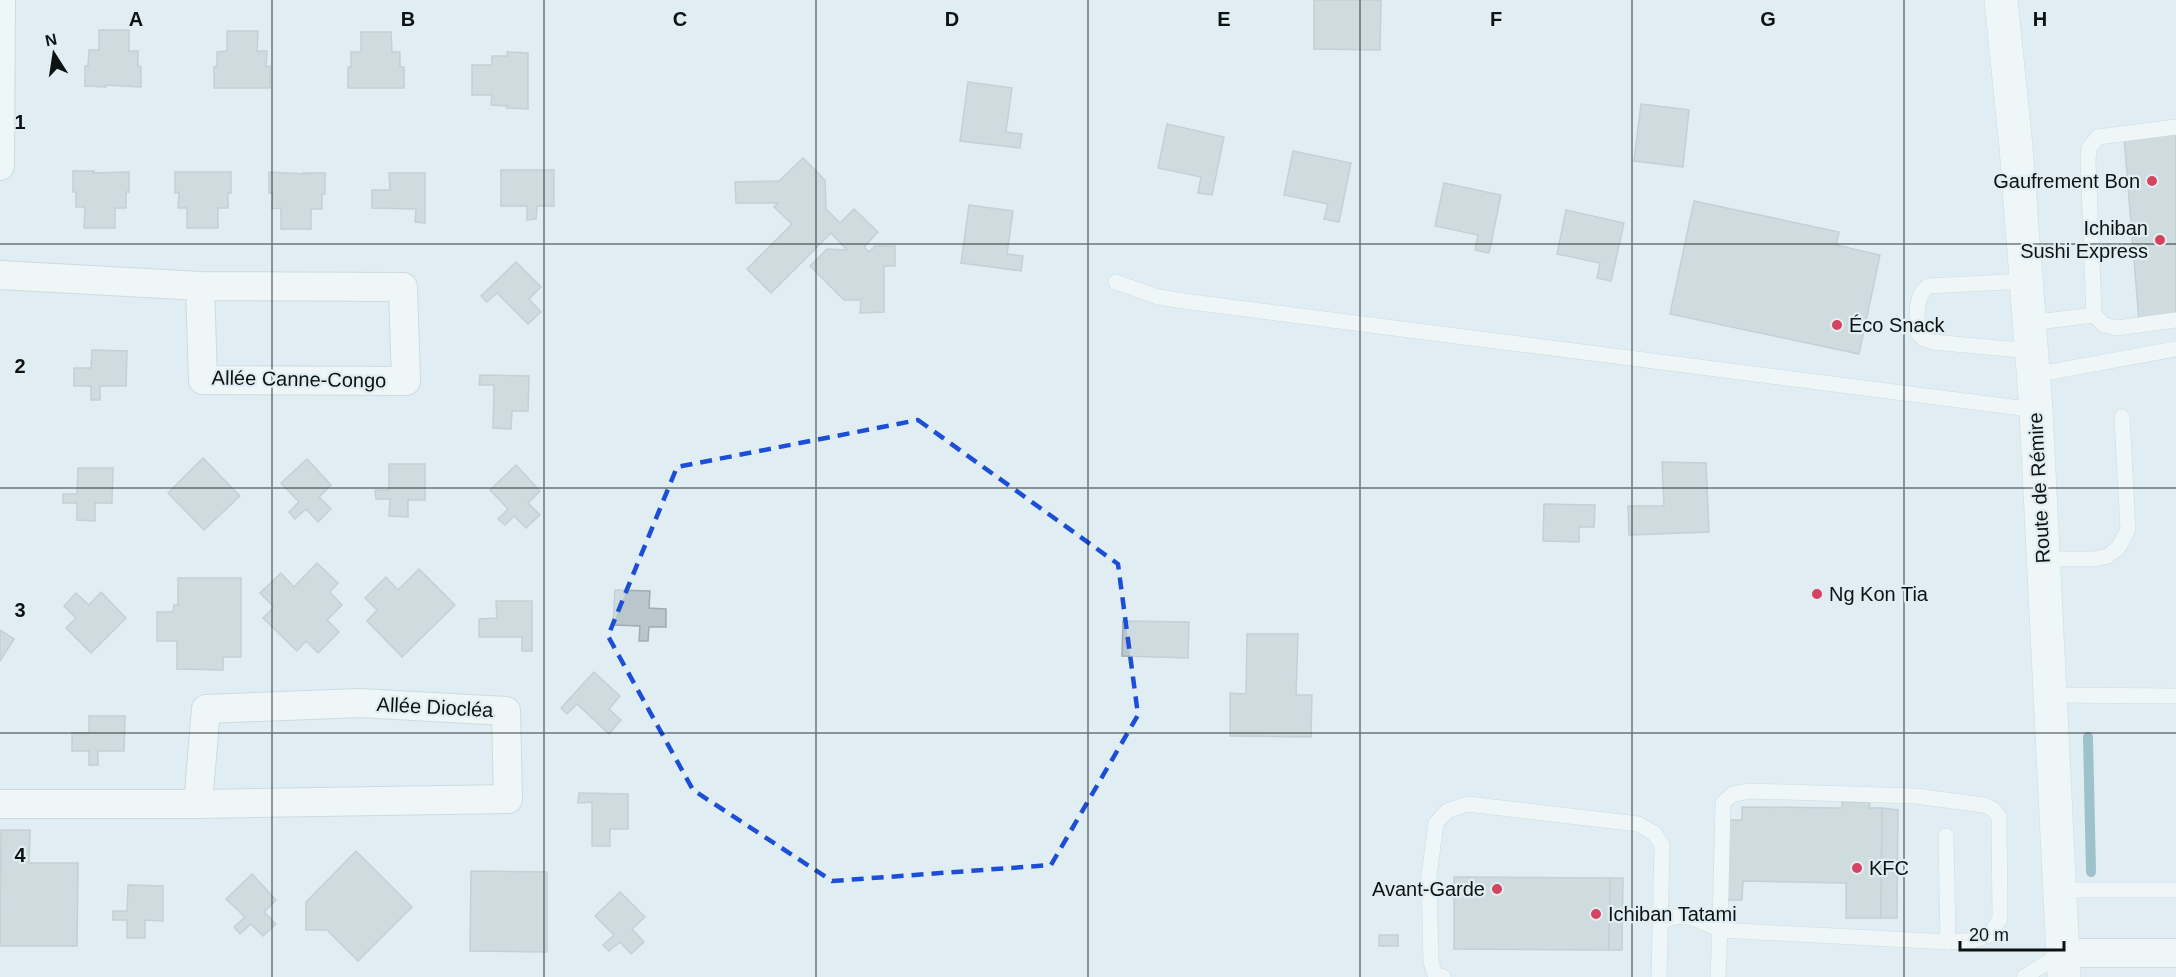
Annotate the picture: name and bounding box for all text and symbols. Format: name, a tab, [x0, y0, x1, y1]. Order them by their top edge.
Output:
text: A	[129, 8, 143, 30]
text: B	[401, 8, 415, 30]
text: C	[673, 8, 687, 30]
text: D	[945, 8, 959, 30]
text: E	[1217, 8, 1231, 30]
text: F	[1490, 8, 1502, 30]
text: G	[1760, 8, 1776, 30]
text: H	[2033, 8, 2047, 30]
north arrow	[24, 24, 84, 84]
text: N	[44, 30, 58, 49]
text: 1	[14, 111, 26, 133]
place label: Gaufrement Bon	[1993, 170, 2140, 192]
marker: Gaufrement Bon	[2145, 174, 2159, 188]
place label: Ichiban Sushi Express	[2020, 217, 2148, 262]
marker: Ichiban Sushi Express	[2153, 233, 2167, 247]
place label: Éco Snack	[1849, 314, 1946, 336]
marker: Éco Snack	[1830, 318, 1844, 332]
text: 2	[14, 355, 26, 377]
street label: Allée Canne-Congo	[212, 366, 386, 392]
street label: Route de Rémire	[2024, 412, 2054, 564]
place label: Ng Kon Tia	[1829, 583, 1929, 605]
marker: Ng Kon Tia	[1810, 587, 1824, 601]
text: 3	[14, 599, 26, 621]
street label: Allée Diocléa	[376, 693, 495, 721]
text: 4	[14, 844, 26, 866]
place label: KFC	[1869, 857, 1909, 879]
marker: KFC	[1850, 861, 1864, 875]
place label: Avant-Garde	[1372, 878, 1485, 900]
marker: Avant-Garde	[1490, 882, 1504, 896]
place label: Ichiban Tatami	[1608, 903, 1737, 925]
marker: Ichiban Tatami	[1589, 907, 1603, 921]
scale bar	[1960, 914, 2064, 952]
text: 20 m	[1969, 925, 2009, 945]

